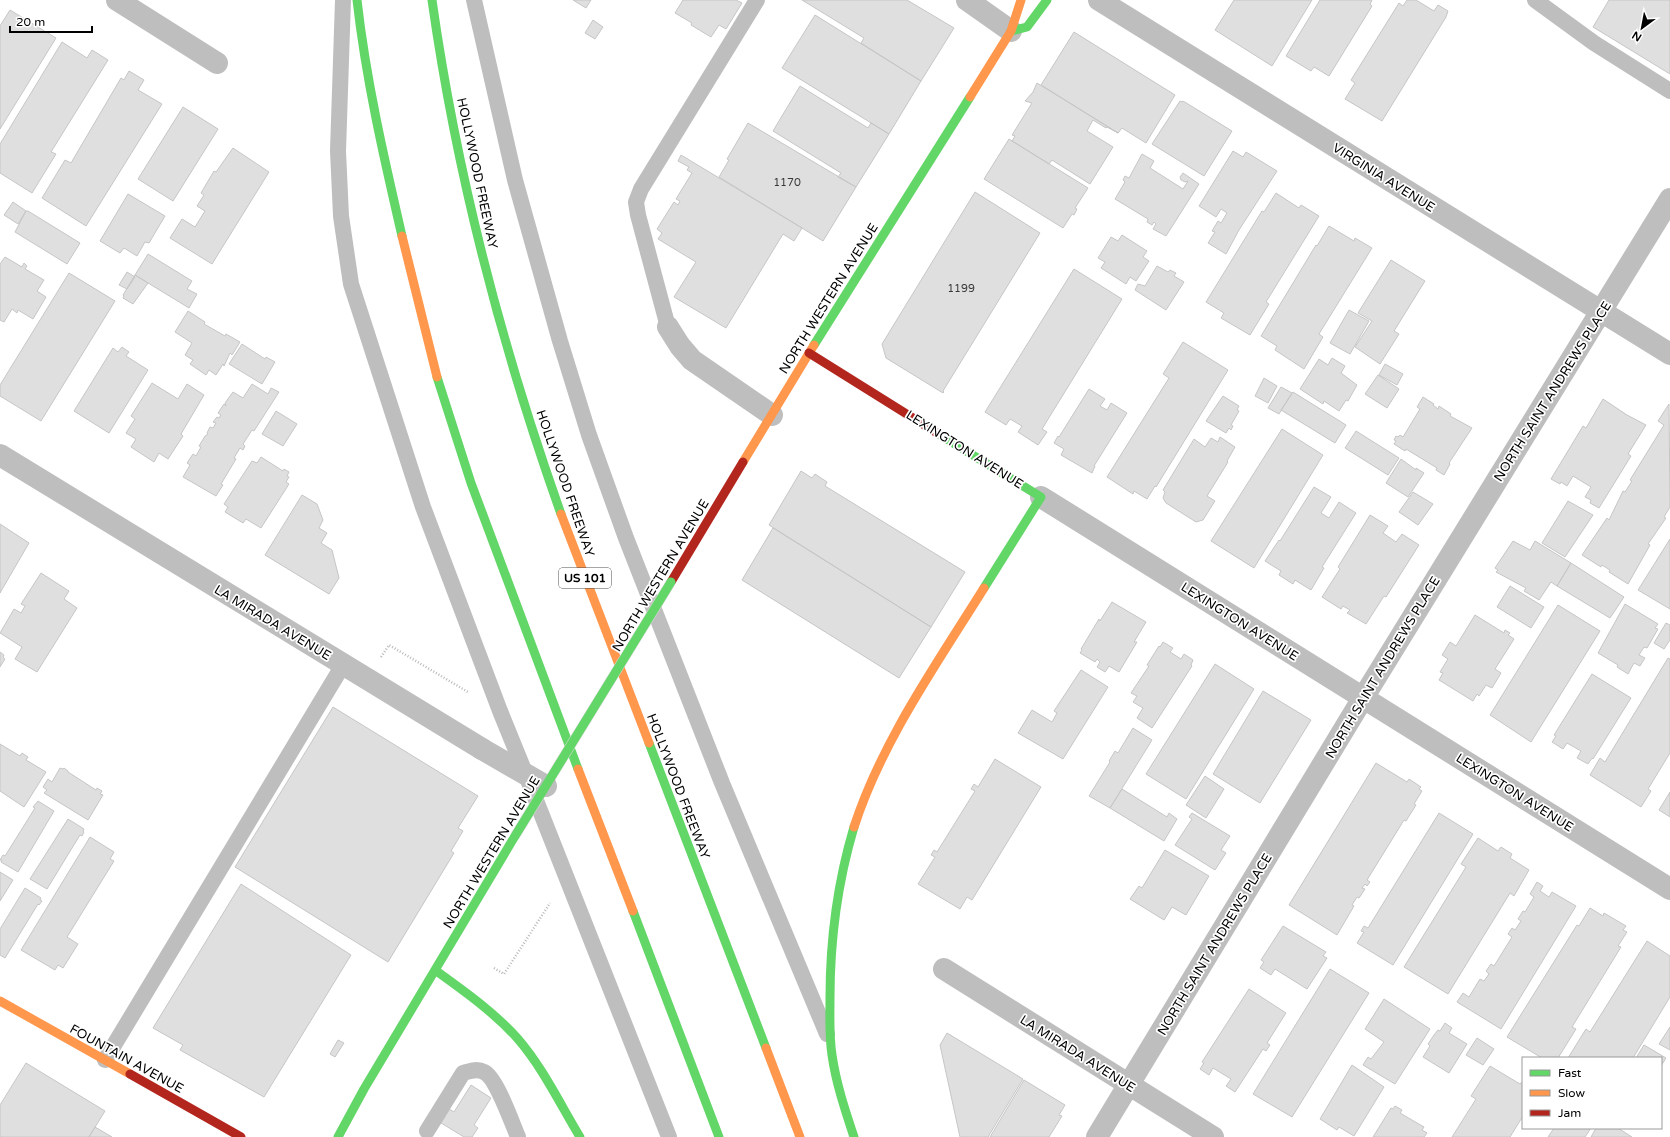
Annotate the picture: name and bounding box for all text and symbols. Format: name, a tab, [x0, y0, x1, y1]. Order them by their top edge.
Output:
scale bar	[10, 8, 92, 34]
north arrow	[1622, 8, 1662, 48]
text: 20 m	[16, 15, 45, 29]
text: N	[1630, 28, 1644, 44]
street label: HOLLYWOOD FREEWAY	[453, 96, 501, 250]
street label: VIRGINIA AVENUE	[1329, 140, 1438, 216]
house number: 1170	[773, 176, 801, 189]
street label: NORTH WESTERN AVENUE	[776, 220, 882, 377]
house number: 1199	[947, 282, 975, 295]
street label: NORTH SAINT ANDREWS PLACE	[1491, 299, 1615, 485]
street label: LEXINGTON AVENUE	[903, 407, 1026, 493]
street label: HOLLYWOOD FREEWAY	[532, 408, 598, 559]
street label: NORTH WESTERN AVENUE	[609, 497, 713, 654]
road number: US 101	[559, 568, 611, 588]
street label: NORTH SAINT ANDREWS PLACE	[1322, 574, 1444, 761]
street label: LEXINGTON AVENUE	[1178, 579, 1301, 665]
street label: LA MIRADA AVENUE	[211, 582, 334, 664]
street label: HOLLYWOOD FREEWAY	[643, 712, 713, 861]
street label: LEXINGTON AVENUE	[1453, 750, 1576, 836]
street label: NORTH WESTERN AVENUE	[440, 774, 544, 931]
street label: NORTH SAINT ANDREWS PLACE	[1154, 851, 1276, 1038]
street label: LA MIRADA AVENUE	[1017, 1012, 1138, 1096]
street label: FOUNTAIN AVENUE	[67, 1021, 186, 1097]
legend	[1522, 1057, 1662, 1129]
text: Fast	[1558, 1066, 1582, 1080]
text: Slow	[1558, 1086, 1585, 1100]
text: Jam	[1558, 1106, 1581, 1120]

